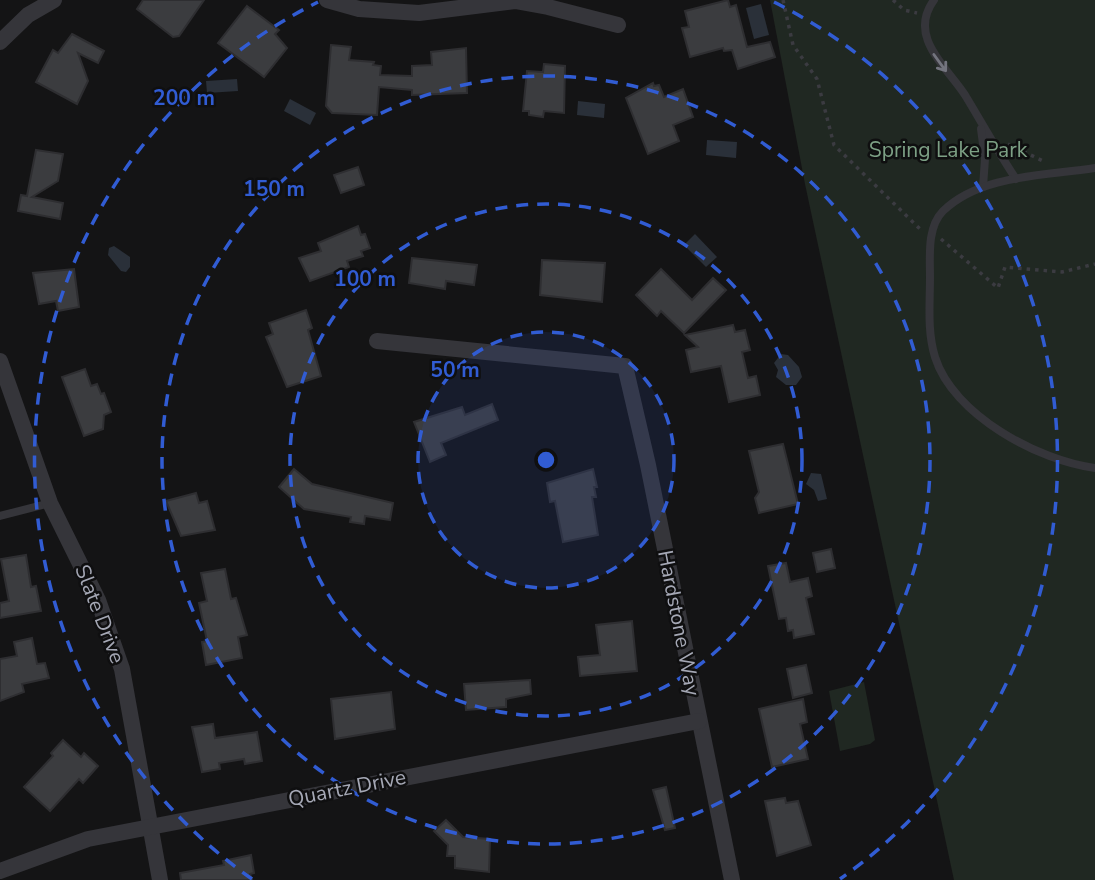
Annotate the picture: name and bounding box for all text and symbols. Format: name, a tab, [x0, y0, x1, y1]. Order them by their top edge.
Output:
one-way arrow	[933, 53, 947, 72]
text: 200 m	[153, 84, 215, 112]
park label: Spring Lake Park	[869, 136, 1028, 164]
text: 150 m	[243, 175, 305, 203]
text: 100 m	[334, 265, 396, 293]
text: 50 m	[430, 356, 480, 384]
centre of rings	[534, 448, 558, 472]
street label: Hardstone Way	[651, 548, 707, 698]
street label: Slate Drive	[68, 560, 132, 668]
street label: Quartz Drive	[286, 763, 408, 813]

